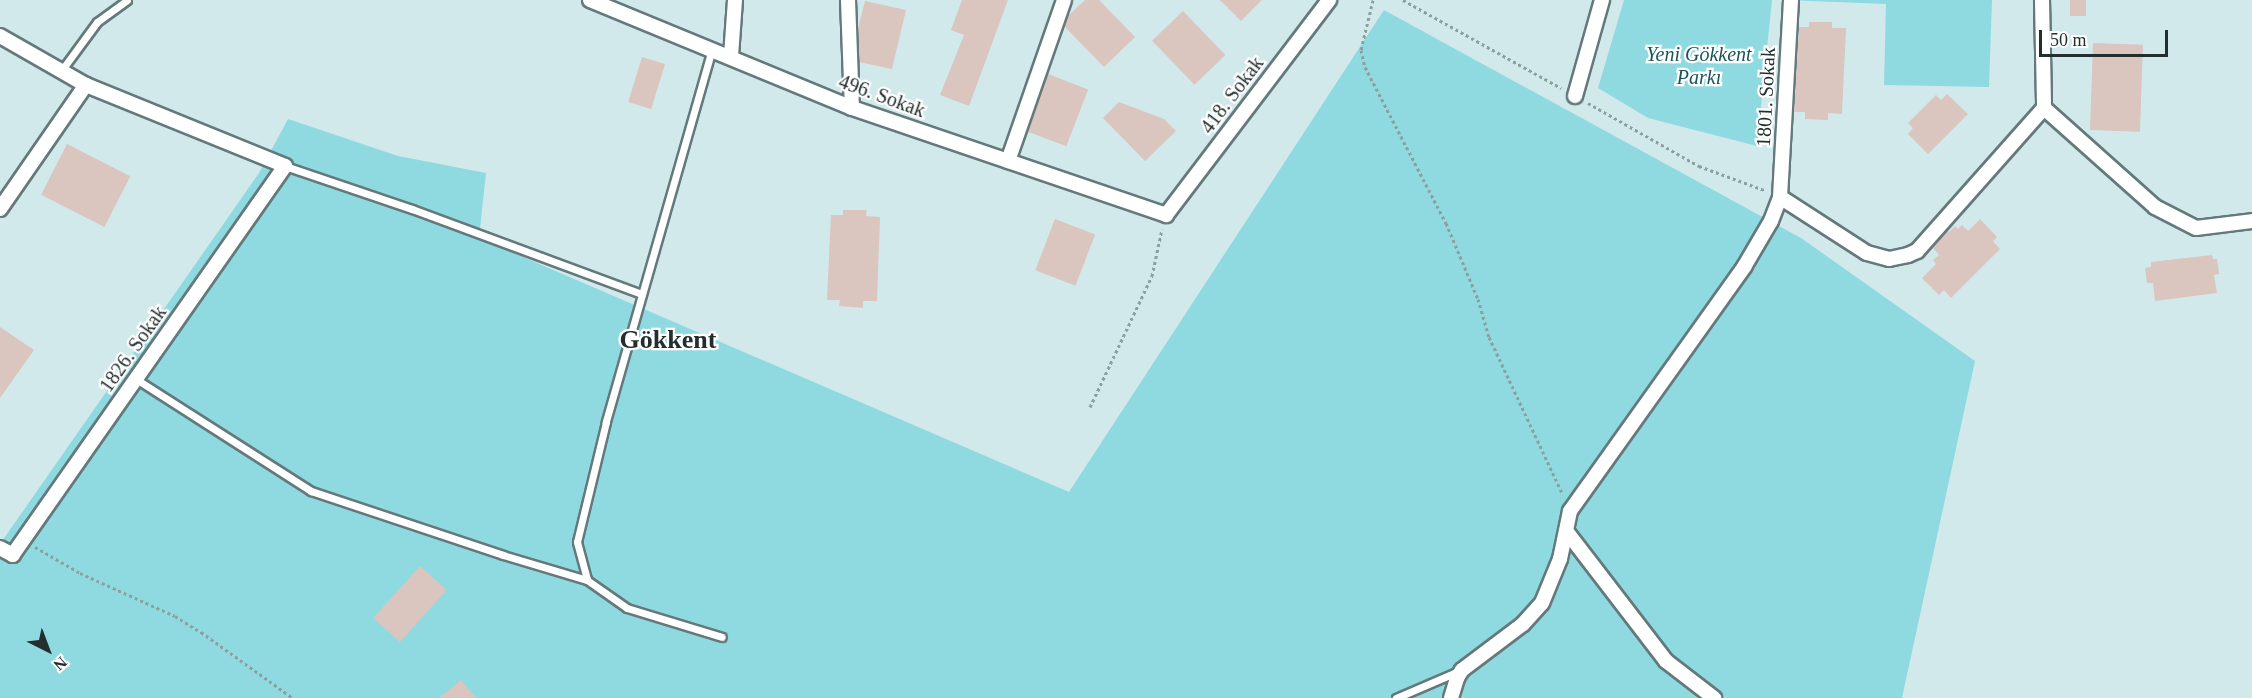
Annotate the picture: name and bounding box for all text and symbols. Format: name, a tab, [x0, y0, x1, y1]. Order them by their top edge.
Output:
scale bar	[2042, 18, 2171, 56]
text: 50 m	[2050, 30, 2087, 50]
park label: Yeni Gökkent Parkı	[1646, 42, 1752, 89]
street label: 1801. Sokak	[1751, 46, 1781, 148]
street label: 418. Sokak	[1195, 52, 1269, 138]
street label: 496. Sokak	[836, 69, 928, 123]
street label: 1826. Sokak	[94, 301, 172, 397]
district label: Gökkent	[620, 324, 716, 356]
north arrow	[18, 620, 78, 680]
text: N	[50, 654, 70, 674]

